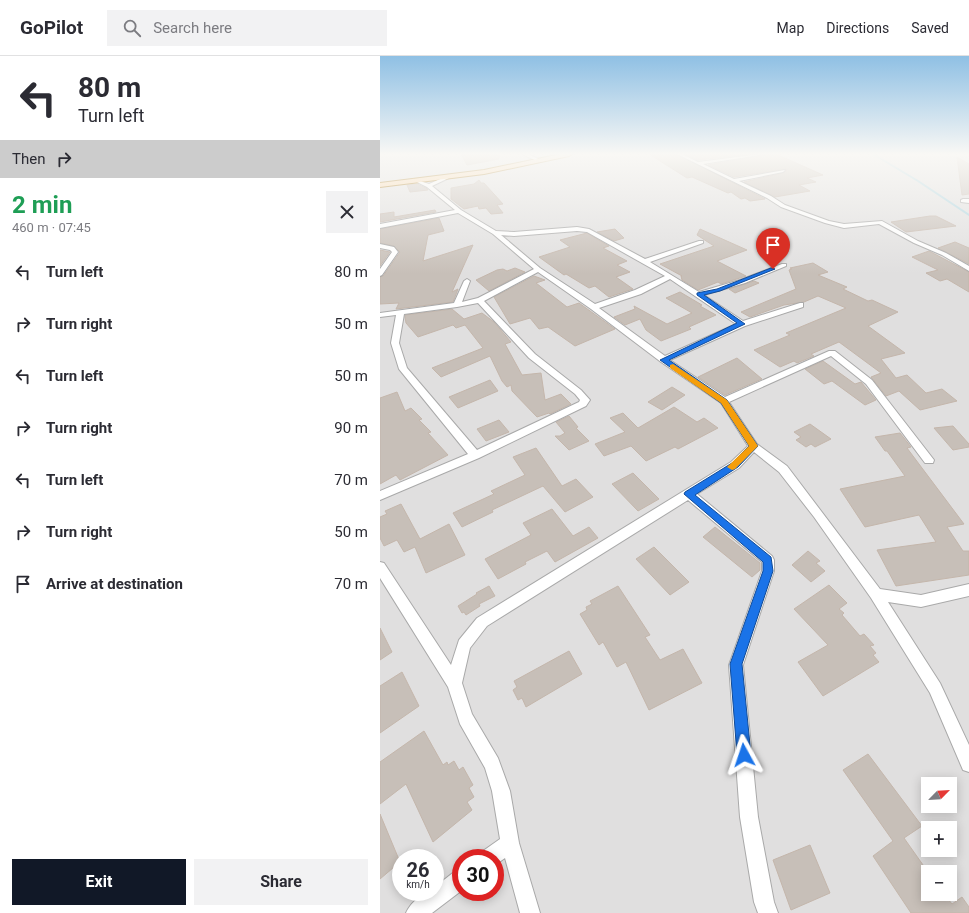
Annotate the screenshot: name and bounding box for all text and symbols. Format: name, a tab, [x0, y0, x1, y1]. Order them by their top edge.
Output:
search box	[107, 10, 387, 46]
text: GoPilot	[20, 16, 83, 39]
icon: search	[121, 17, 143, 39]
text: Search here	[153, 19, 232, 37]
text: Map	[777, 20, 804, 36]
text: Directions	[826, 20, 889, 36]
text: Saved	[911, 20, 949, 36]
text: 80 m	[78, 71, 141, 104]
icon: left	[12, 72, 64, 124]
text: Turn left	[78, 105, 144, 126]
icon: right	[53, 148, 75, 170]
text: Then	[12, 150, 45, 168]
text: 2 min	[12, 191, 72, 219]
button: close	[326, 191, 368, 233]
text: 460 m · 07:45	[12, 220, 91, 235]
pin	[756, 228, 790, 269]
icon: arrive	[762, 234, 784, 256]
icon: left	[12, 261, 34, 283]
text: Turn left	[46, 263, 103, 281]
text: 80 m	[334, 263, 368, 281]
icon: right	[12, 313, 34, 335]
text: Turn right	[46, 315, 112, 333]
text: 50 m	[334, 315, 368, 333]
icon: left	[12, 365, 34, 387]
text: Turn left	[46, 367, 103, 385]
text: 50 m	[334, 367, 368, 385]
icon: right	[12, 417, 34, 439]
text: Turn right	[46, 419, 112, 437]
text: 90 m	[334, 419, 368, 437]
icon: left	[12, 469, 34, 491]
text: Turn left	[46, 471, 103, 489]
text: 70 m	[334, 471, 368, 489]
icon: right	[12, 521, 34, 543]
text: Turn right	[46, 523, 112, 541]
text: 50 m	[334, 523, 368, 541]
icon: arrive	[12, 573, 34, 595]
text: Arrive at destination	[46, 575, 183, 593]
text: 70 m	[334, 575, 368, 593]
position arrow	[723, 734, 765, 776]
north arrow	[921, 777, 957, 813]
map controls	[921, 777, 957, 901]
button: +	[921, 821, 957, 857]
speed limit sign: 30	[452, 849, 504, 901]
text: 26	[407, 858, 429, 882]
button: Exit	[12, 859, 186, 905]
button: Share	[194, 859, 368, 905]
button: −	[921, 865, 957, 901]
text: km/h	[406, 879, 430, 890]

